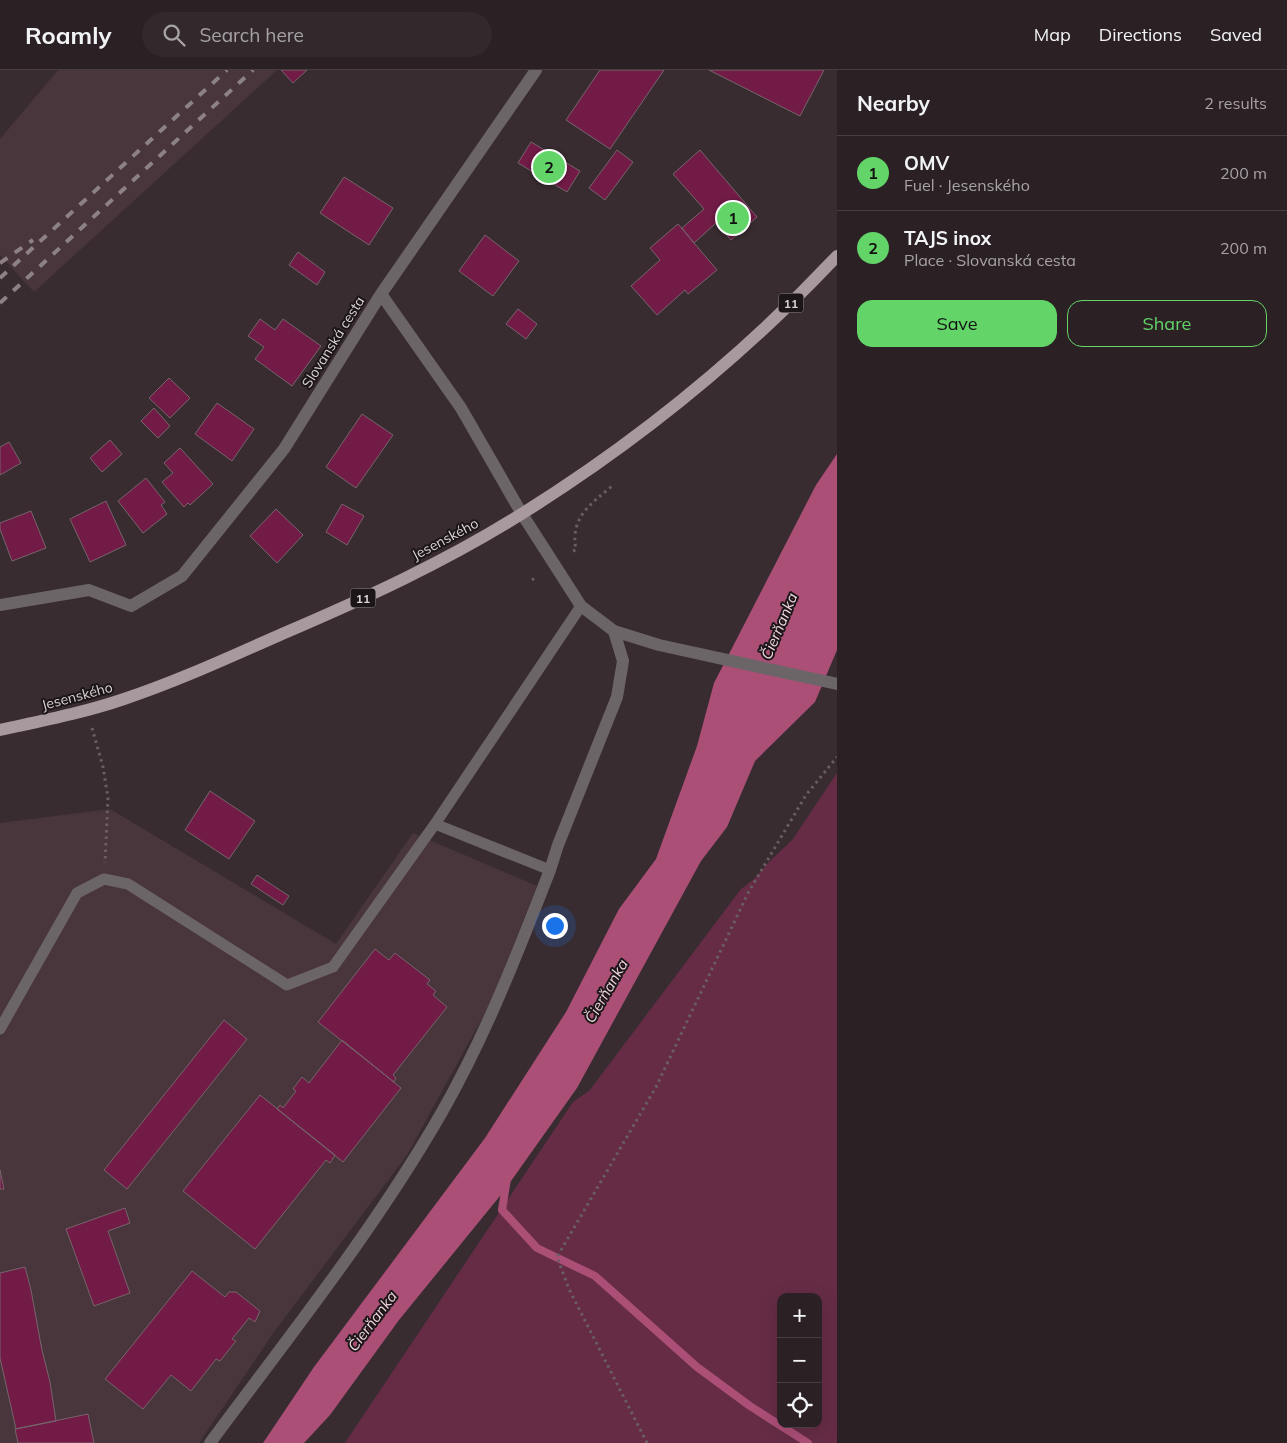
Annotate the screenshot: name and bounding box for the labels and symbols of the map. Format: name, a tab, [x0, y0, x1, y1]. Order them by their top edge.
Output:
pin: 2	[533, 148, 565, 186]
pin: 1	[717, 199, 749, 237]
street label: Slovanská cesta	[298, 293, 368, 391]
road number: 11	[778, 294, 804, 312]
street label: Jesenského	[409, 514, 481, 564]
road number: 11	[350, 588, 376, 608]
water label: Čierňanka	[756, 590, 802, 662]
street label: Jesenského	[40, 678, 114, 714]
your location	[542, 913, 568, 939]
water label: Čierňanka	[580, 956, 632, 1026]
water label: Čierňanka	[343, 1287, 401, 1355]

